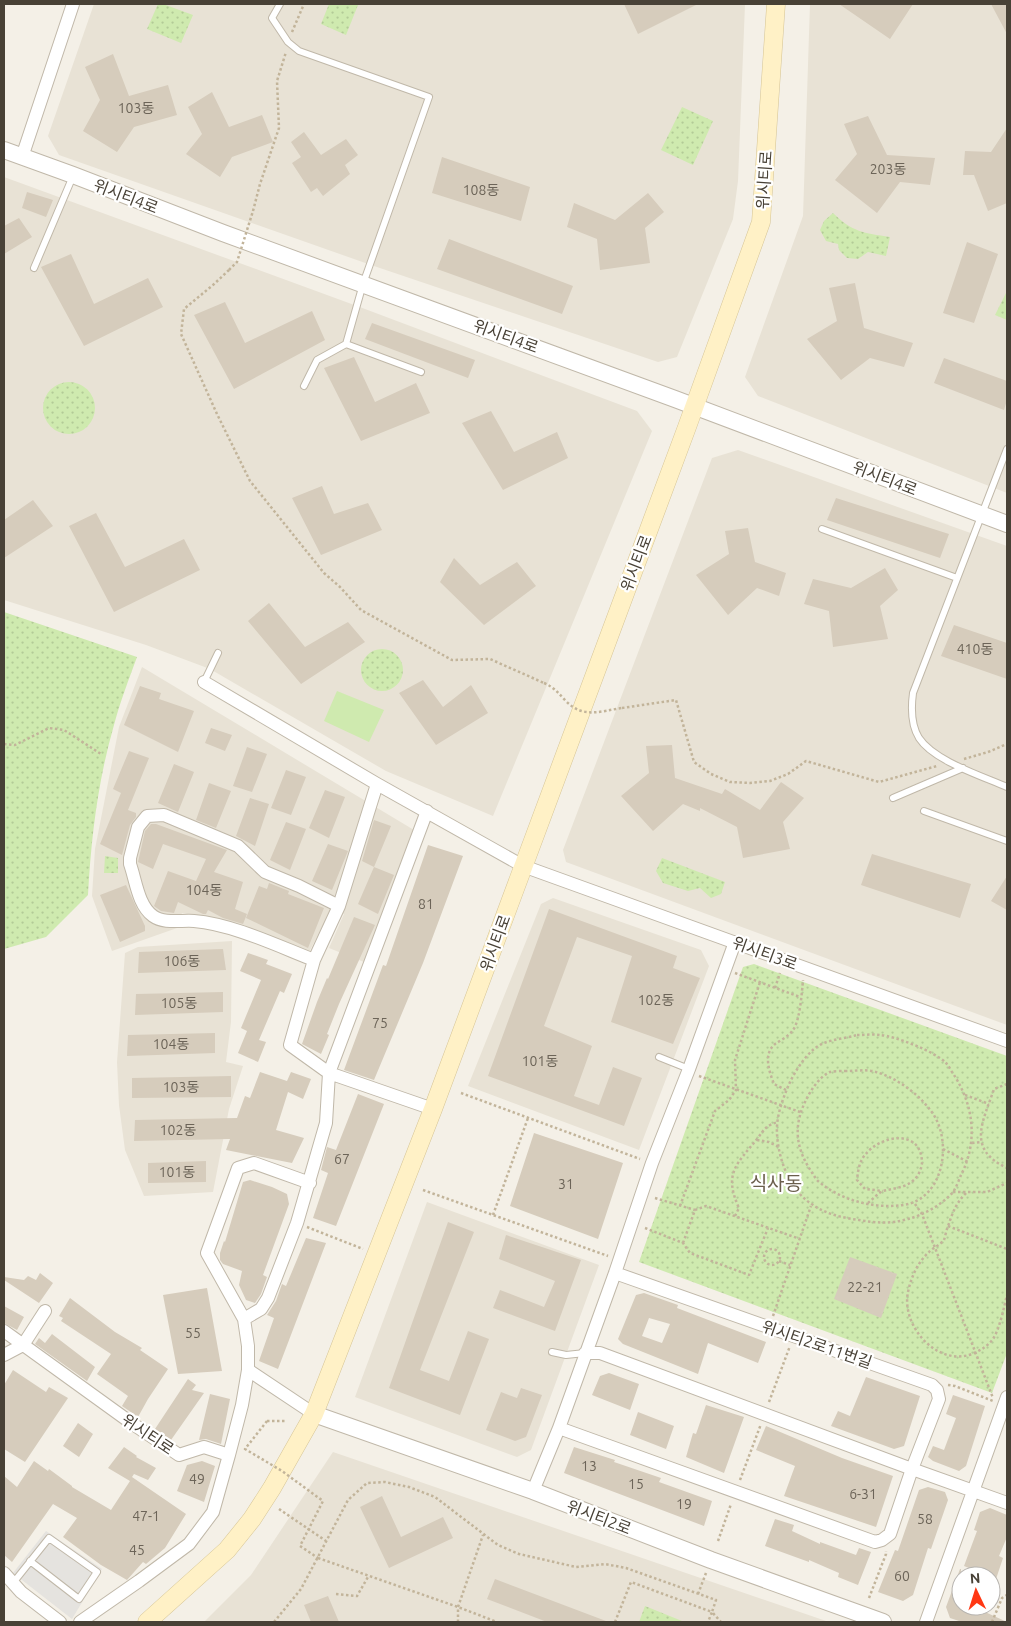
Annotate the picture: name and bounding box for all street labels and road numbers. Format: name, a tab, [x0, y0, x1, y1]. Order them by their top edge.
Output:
street label: 위시티로	[753, 150, 775, 210]
street label: 위시티4로	[91, 175, 161, 217]
street label: 위시티4로	[471, 316, 541, 356]
street label: 위시티4로	[850, 457, 920, 499]
street label: 위시티로	[617, 532, 655, 594]
street label: 위시티로	[476, 912, 514, 974]
street label: 위시티3로	[730, 933, 800, 973]
street label: 위시티2로11번길	[760, 1317, 874, 1371]
street label: 위시티로	[119, 1410, 178, 1458]
street label: 위시티2로	[564, 1496, 634, 1538]

